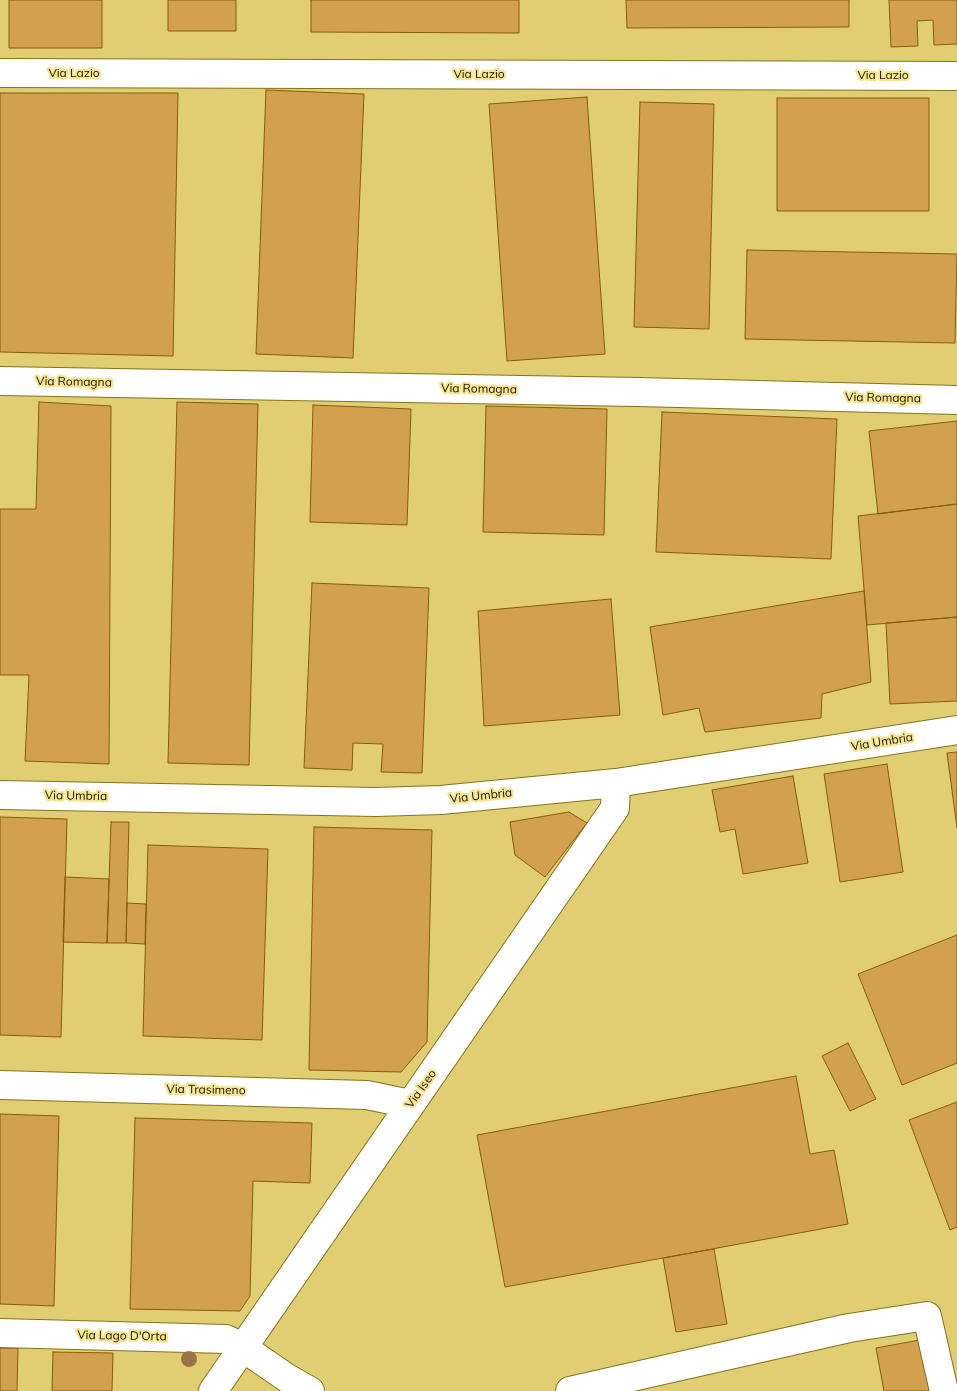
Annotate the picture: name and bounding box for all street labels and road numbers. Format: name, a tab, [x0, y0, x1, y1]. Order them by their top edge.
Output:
street label: Via Lazio	[48, 66, 100, 80]
street label: Via Lazio	[453, 67, 505, 81]
street label: Via Lazio	[857, 68, 909, 82]
street label: Via Romagna	[36, 374, 112, 390]
street label: Via Romagna	[441, 381, 517, 397]
street label: Via Romagna	[845, 390, 921, 406]
street label: Via Umbria	[850, 730, 914, 754]
street label: Via Umbria	[449, 786, 513, 806]
street label: Via Umbria	[45, 788, 107, 804]
street label: Via Iseo	[402, 1067, 440, 1111]
street label: Via Trasimeno	[166, 1082, 246, 1098]
street label: Via Lago D'Orta	[77, 1328, 167, 1344]

